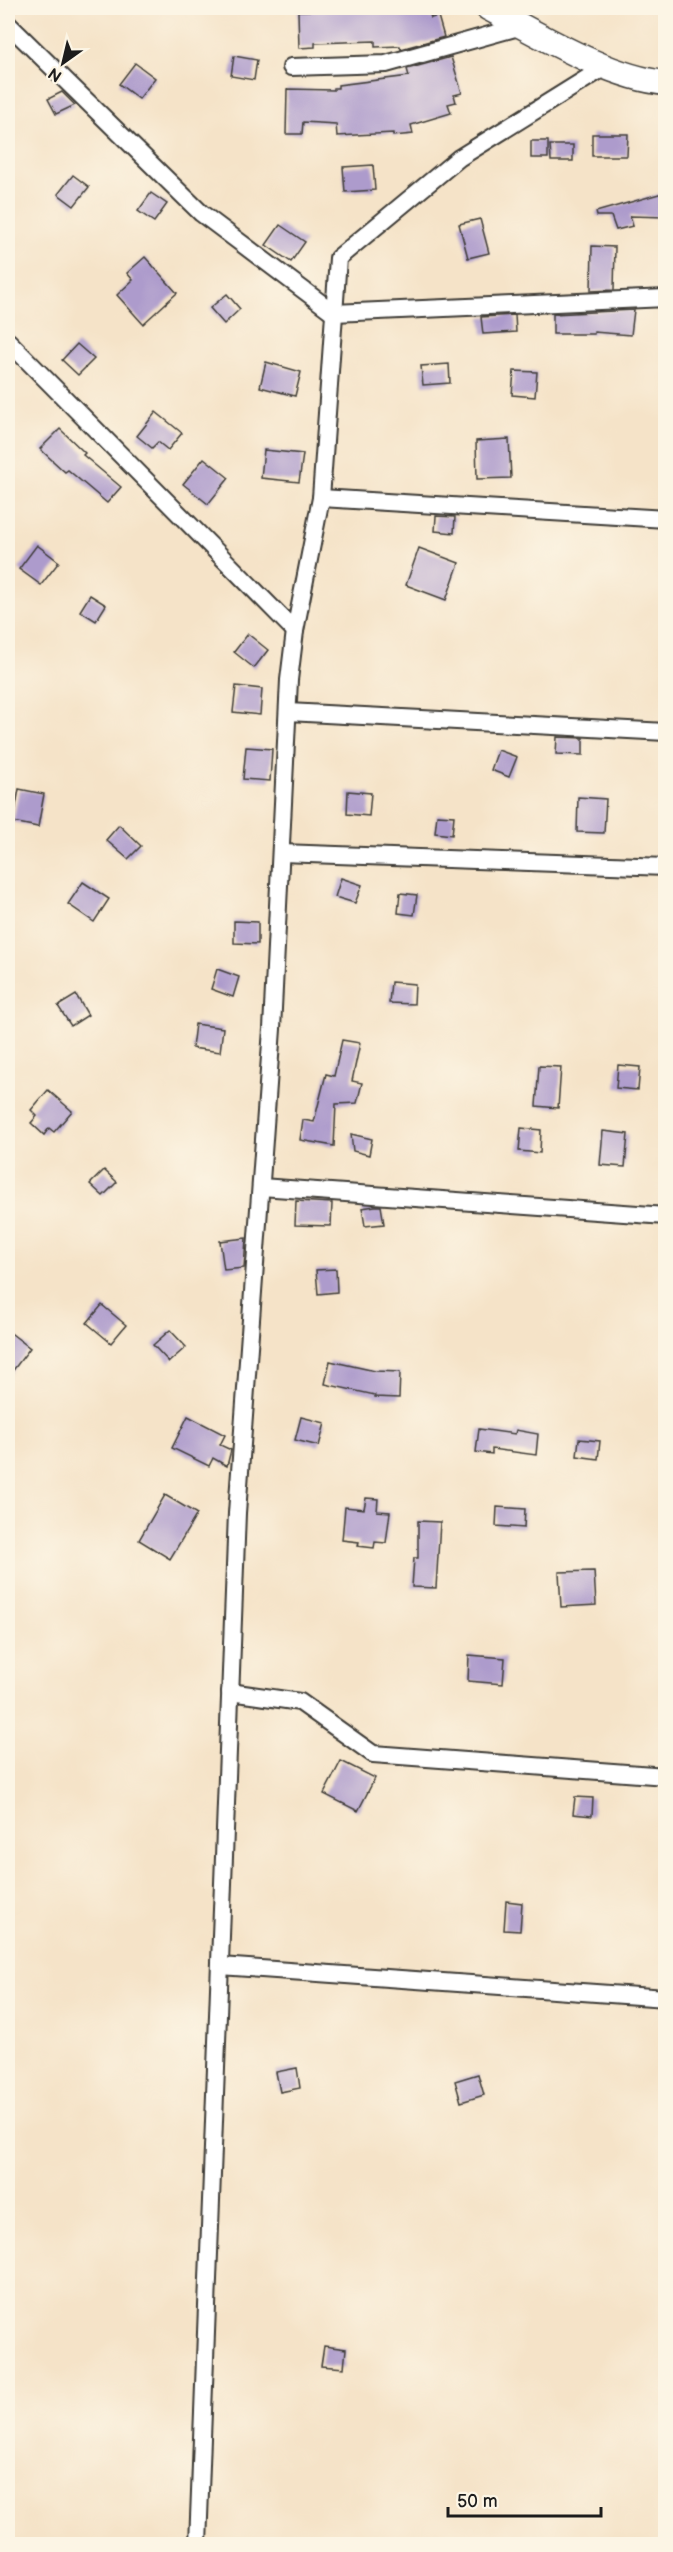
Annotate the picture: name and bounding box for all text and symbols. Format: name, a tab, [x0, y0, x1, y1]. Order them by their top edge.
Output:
north arrow	[33, 33, 93, 93]
text: N	[45, 63, 66, 85]
scale bar	[448, 2480, 601, 2518]
text: 50 m	[457, 2491, 498, 2512]

